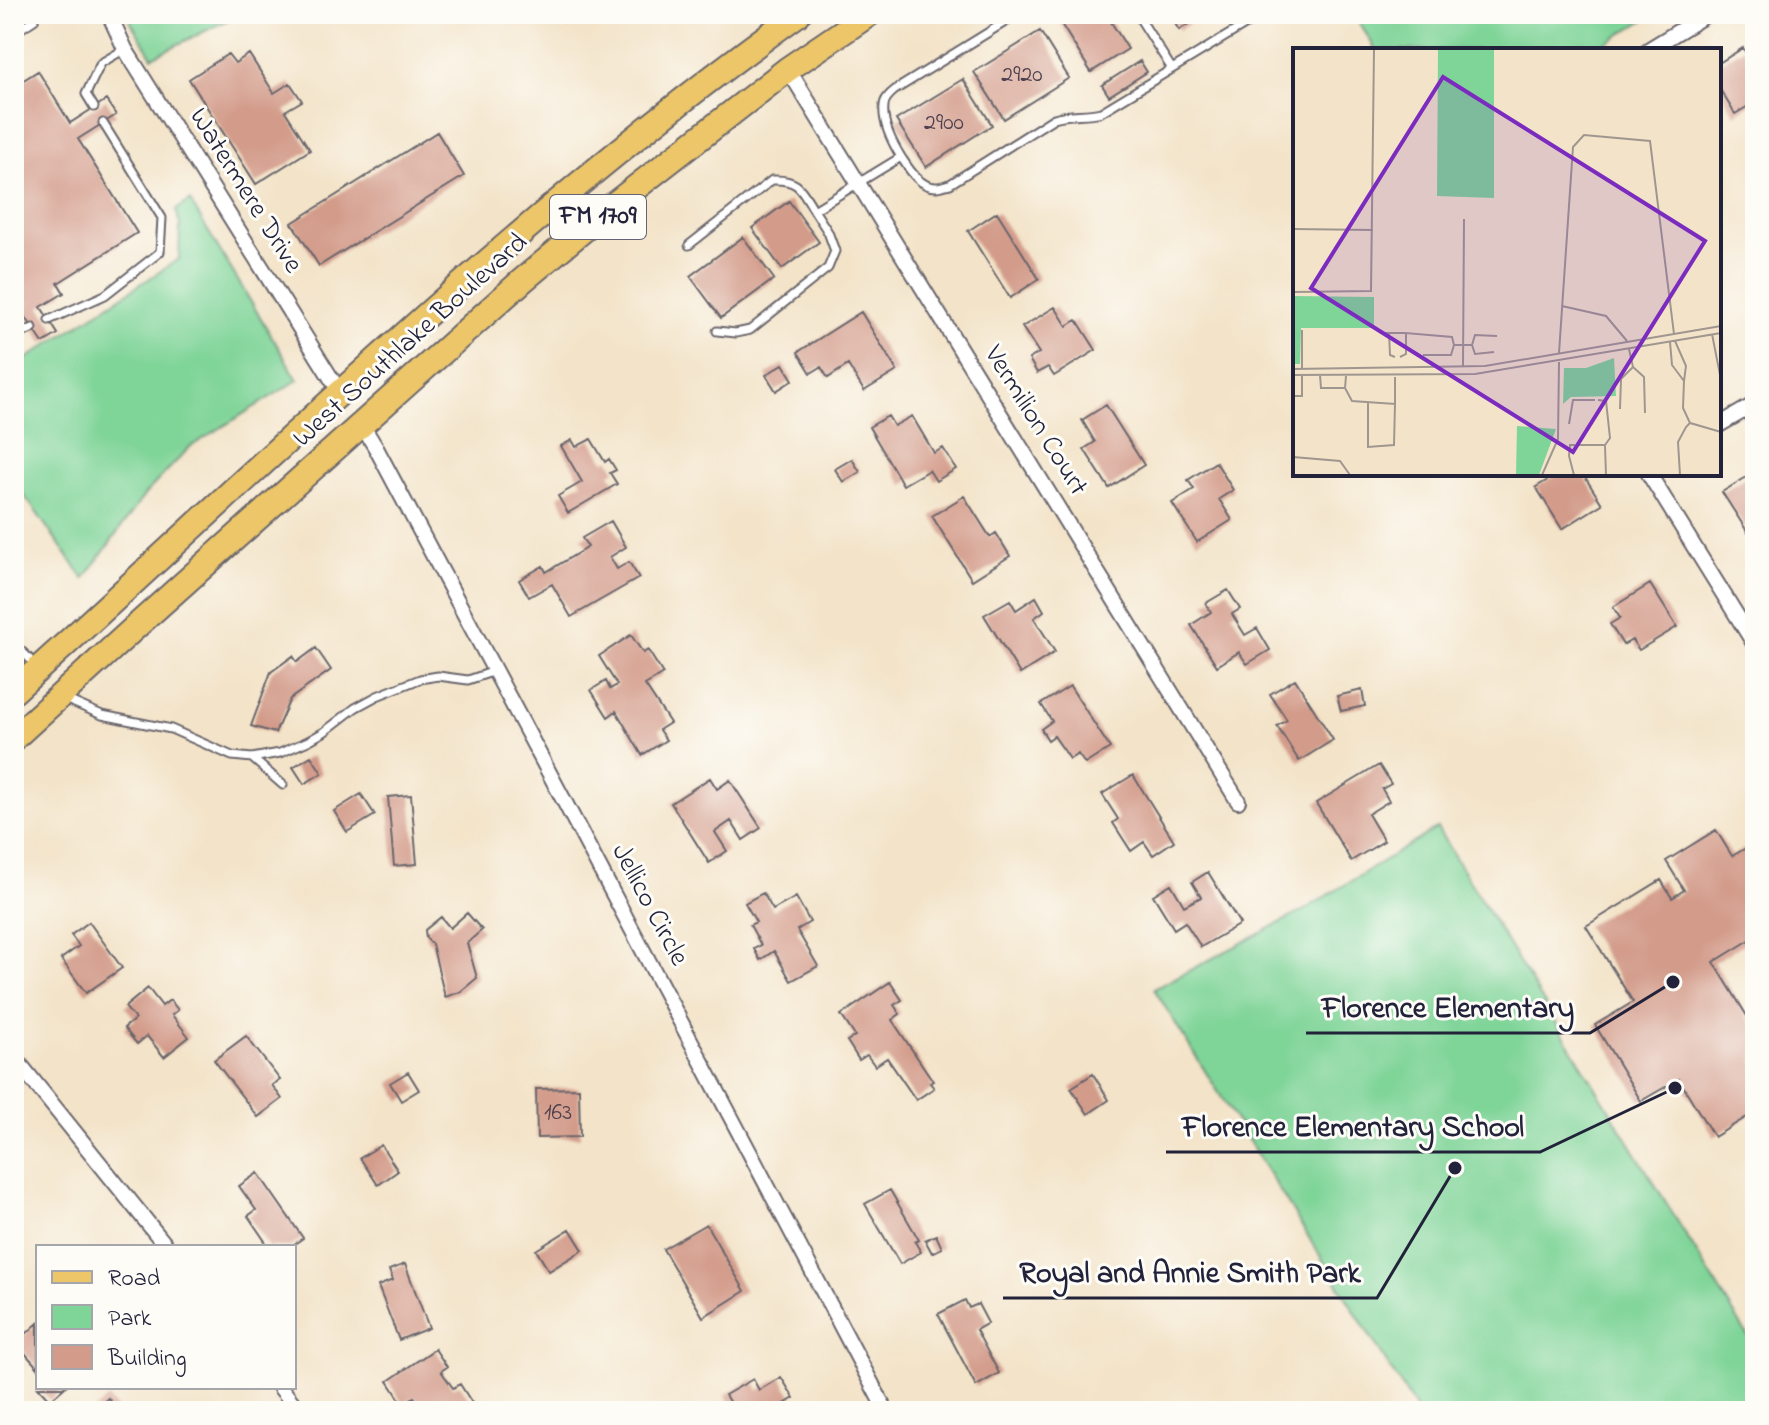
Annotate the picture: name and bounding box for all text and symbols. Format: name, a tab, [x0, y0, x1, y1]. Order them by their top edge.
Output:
inset map	[1293, 48, 1721, 476]
house number: 2920	[1001, 58, 1043, 93]
street label: Watermere Drive	[178, 100, 313, 282]
house number: 2900	[924, 106, 964, 141]
road number: FM 1709	[550, 195, 646, 239]
street label: West Southlake Boulevard	[284, 224, 538, 458]
street label: Vermilion Court	[972, 337, 1097, 504]
street label: Jellico Circle	[600, 836, 699, 974]
callout: Florence Elementary	[1306, 979, 1590, 1033]
text: Florence Elementary	[1320, 988, 1574, 1032]
house number: 163	[544, 1096, 572, 1131]
callout: Florence Elementary School	[1166, 1098, 1540, 1152]
text: Florence Elementary School	[1180, 1107, 1524, 1151]
callout: Royal and Annie Smith Park	[1003, 1244, 1377, 1298]
legend	[36, 1245, 296, 1389]
text: Royal and Annie Smith Park	[1019, 1253, 1362, 1297]
text: Road	[108, 1262, 161, 1297]
text: Park	[108, 1302, 152, 1337]
text: Building	[107, 1342, 187, 1377]

